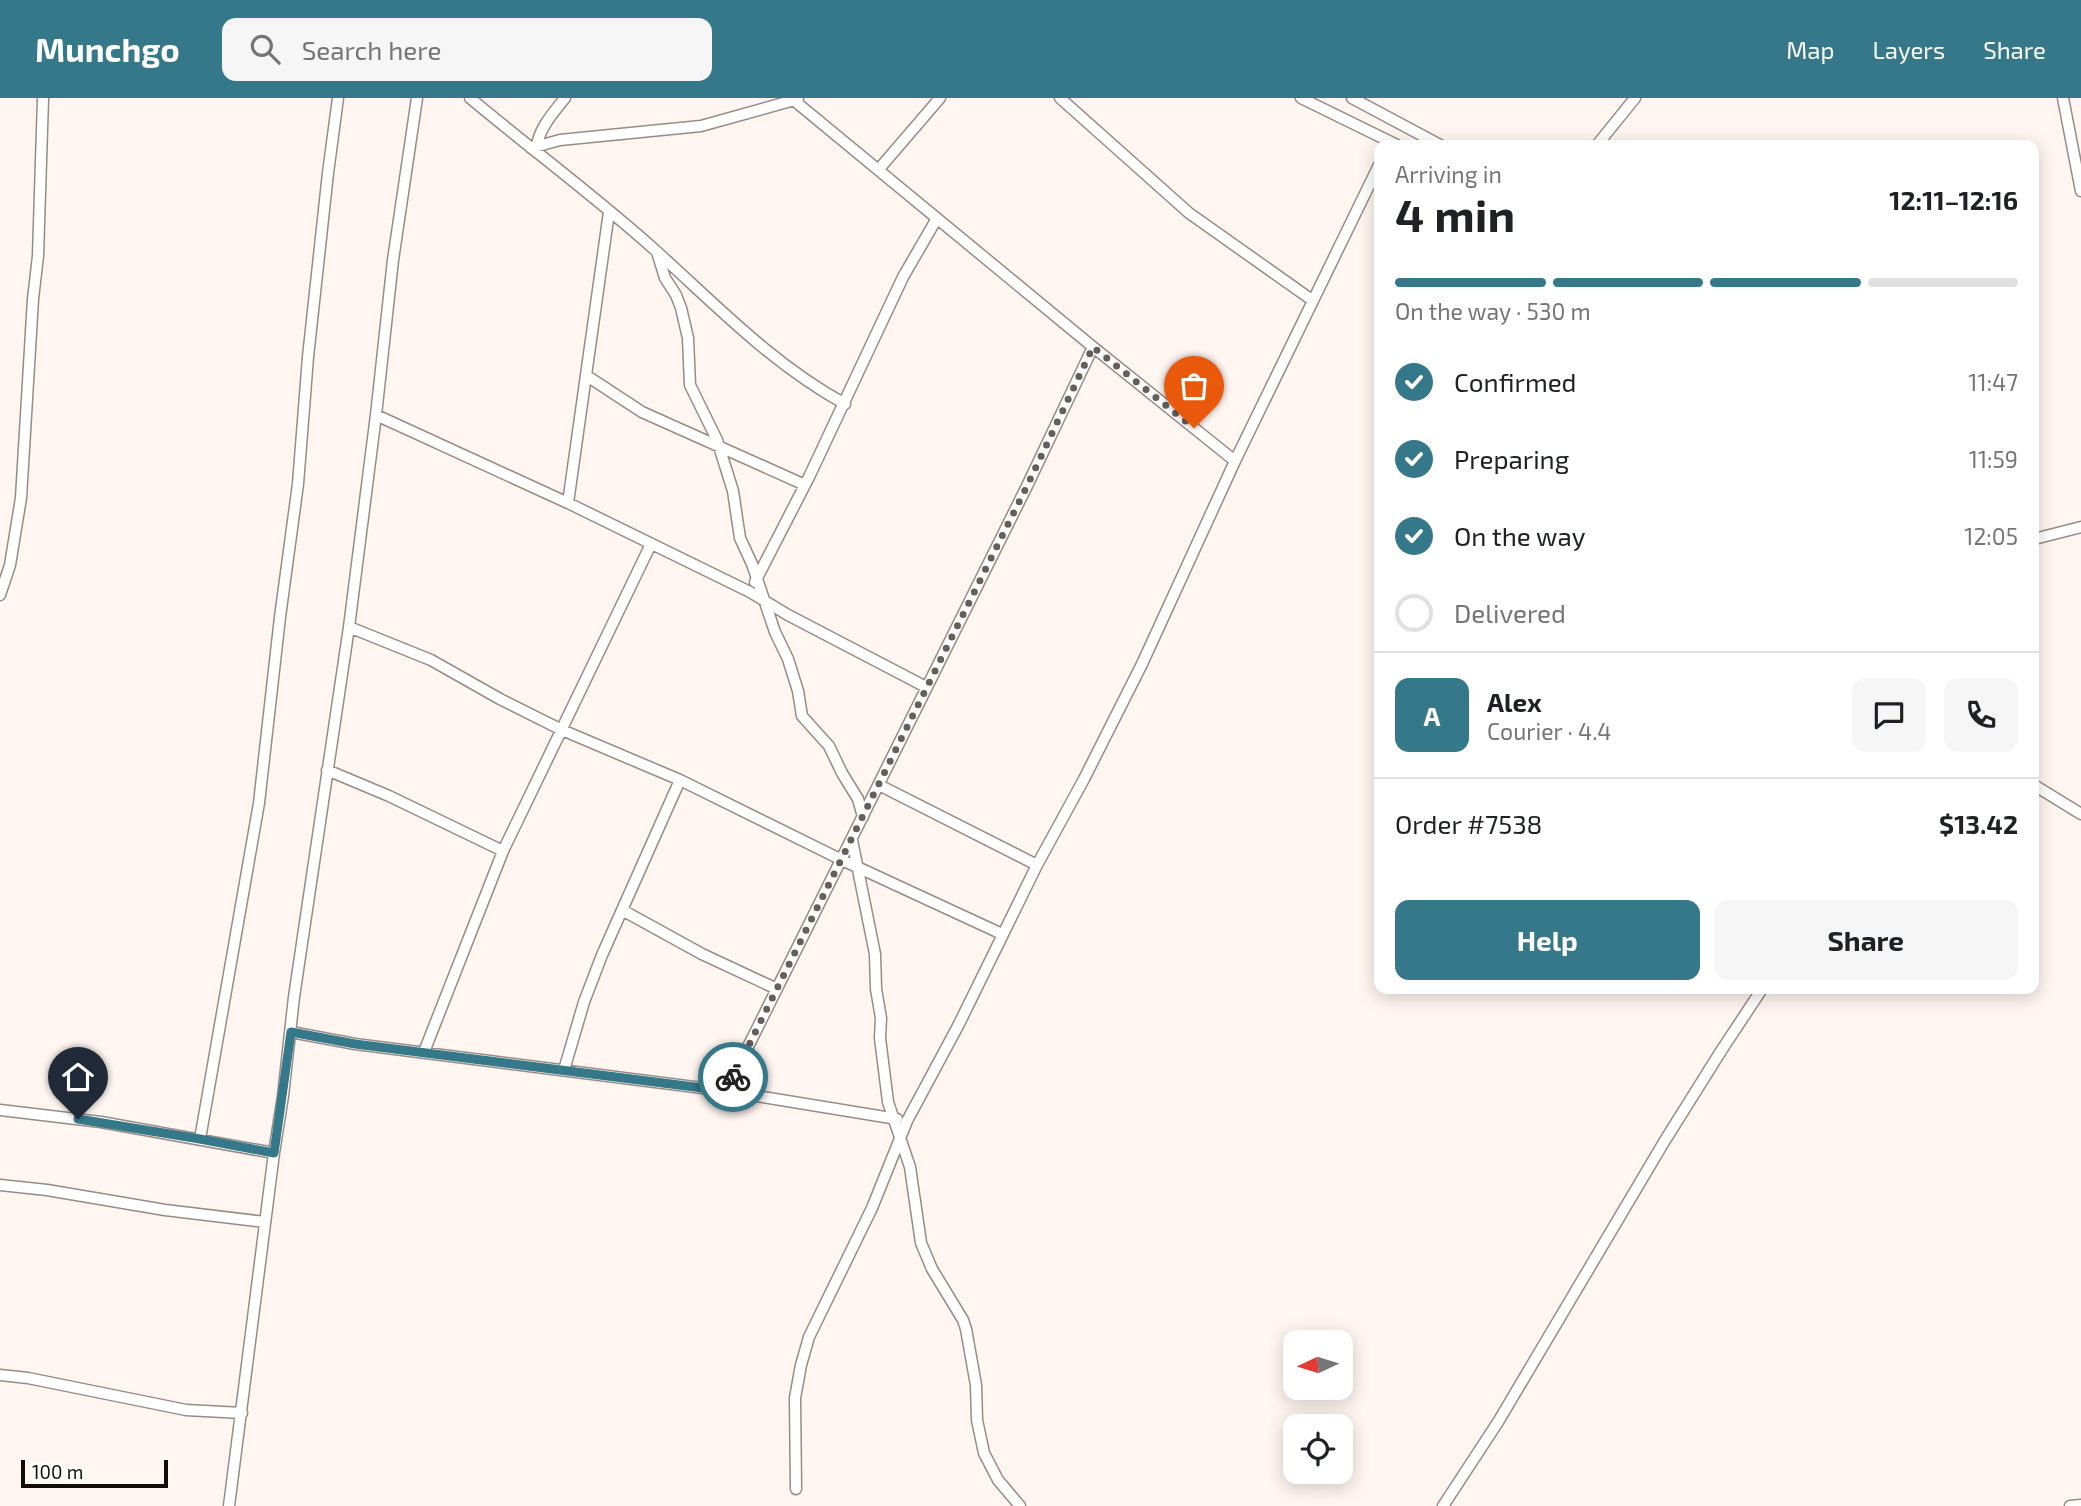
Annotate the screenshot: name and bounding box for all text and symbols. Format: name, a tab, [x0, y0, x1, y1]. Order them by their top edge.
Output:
search box	[222, 18, 712, 81]
text: Munchgo	[35, 29, 180, 69]
icon: search	[246, 30, 284, 68]
text: Search here	[302, 34, 441, 65]
text: Map	[1786, 35, 1834, 64]
text: Layers	[1872, 35, 1945, 64]
text: Share	[1983, 35, 2046, 64]
text: Arriving in	[1395, 160, 1502, 188]
text: 12:11–12:16	[1889, 184, 2018, 215]
text: 4 min	[1395, 186, 1515, 241]
text: On the way · 530 m	[1395, 297, 1591, 325]
pin	[1164, 356, 1224, 428]
icon: check	[1395, 363, 1433, 401]
text: Confirmed	[1454, 366, 1577, 397]
icon: bag	[1175, 367, 1213, 405]
text: 11:47	[1968, 368, 2018, 396]
icon: check	[1395, 440, 1433, 478]
text: Preparing	[1454, 443, 1569, 474]
text: 11:59	[1969, 445, 2018, 473]
icon: check	[1395, 517, 1433, 555]
text: On the way	[1454, 520, 1585, 551]
text: 12:05	[1964, 522, 2018, 550]
text: Delivered	[1454, 597, 1566, 628]
button: chat	[1852, 678, 1926, 752]
button: phone	[1944, 678, 2018, 752]
text: Alex	[1487, 686, 1542, 717]
text: A	[1424, 700, 1440, 731]
text: Courier · 4.4	[1487, 717, 1611, 745]
text: Order #7538	[1395, 808, 1542, 839]
text: $13.42	[1939, 808, 2018, 839]
button: Help	[1395, 900, 1700, 980]
button: Share	[1714, 900, 2018, 980]
courier	[698, 1042, 768, 1112]
pin	[48, 1047, 108, 1119]
icon: home	[59, 1058, 97, 1096]
icon: bike	[714, 1058, 752, 1096]
north arrow	[1283, 1330, 1353, 1400]
map controls	[1283, 1330, 1353, 1484]
button: locate	[1283, 1414, 1353, 1484]
scale bar	[21, 1457, 168, 1489]
text: 100 m	[32, 1460, 83, 1483]

